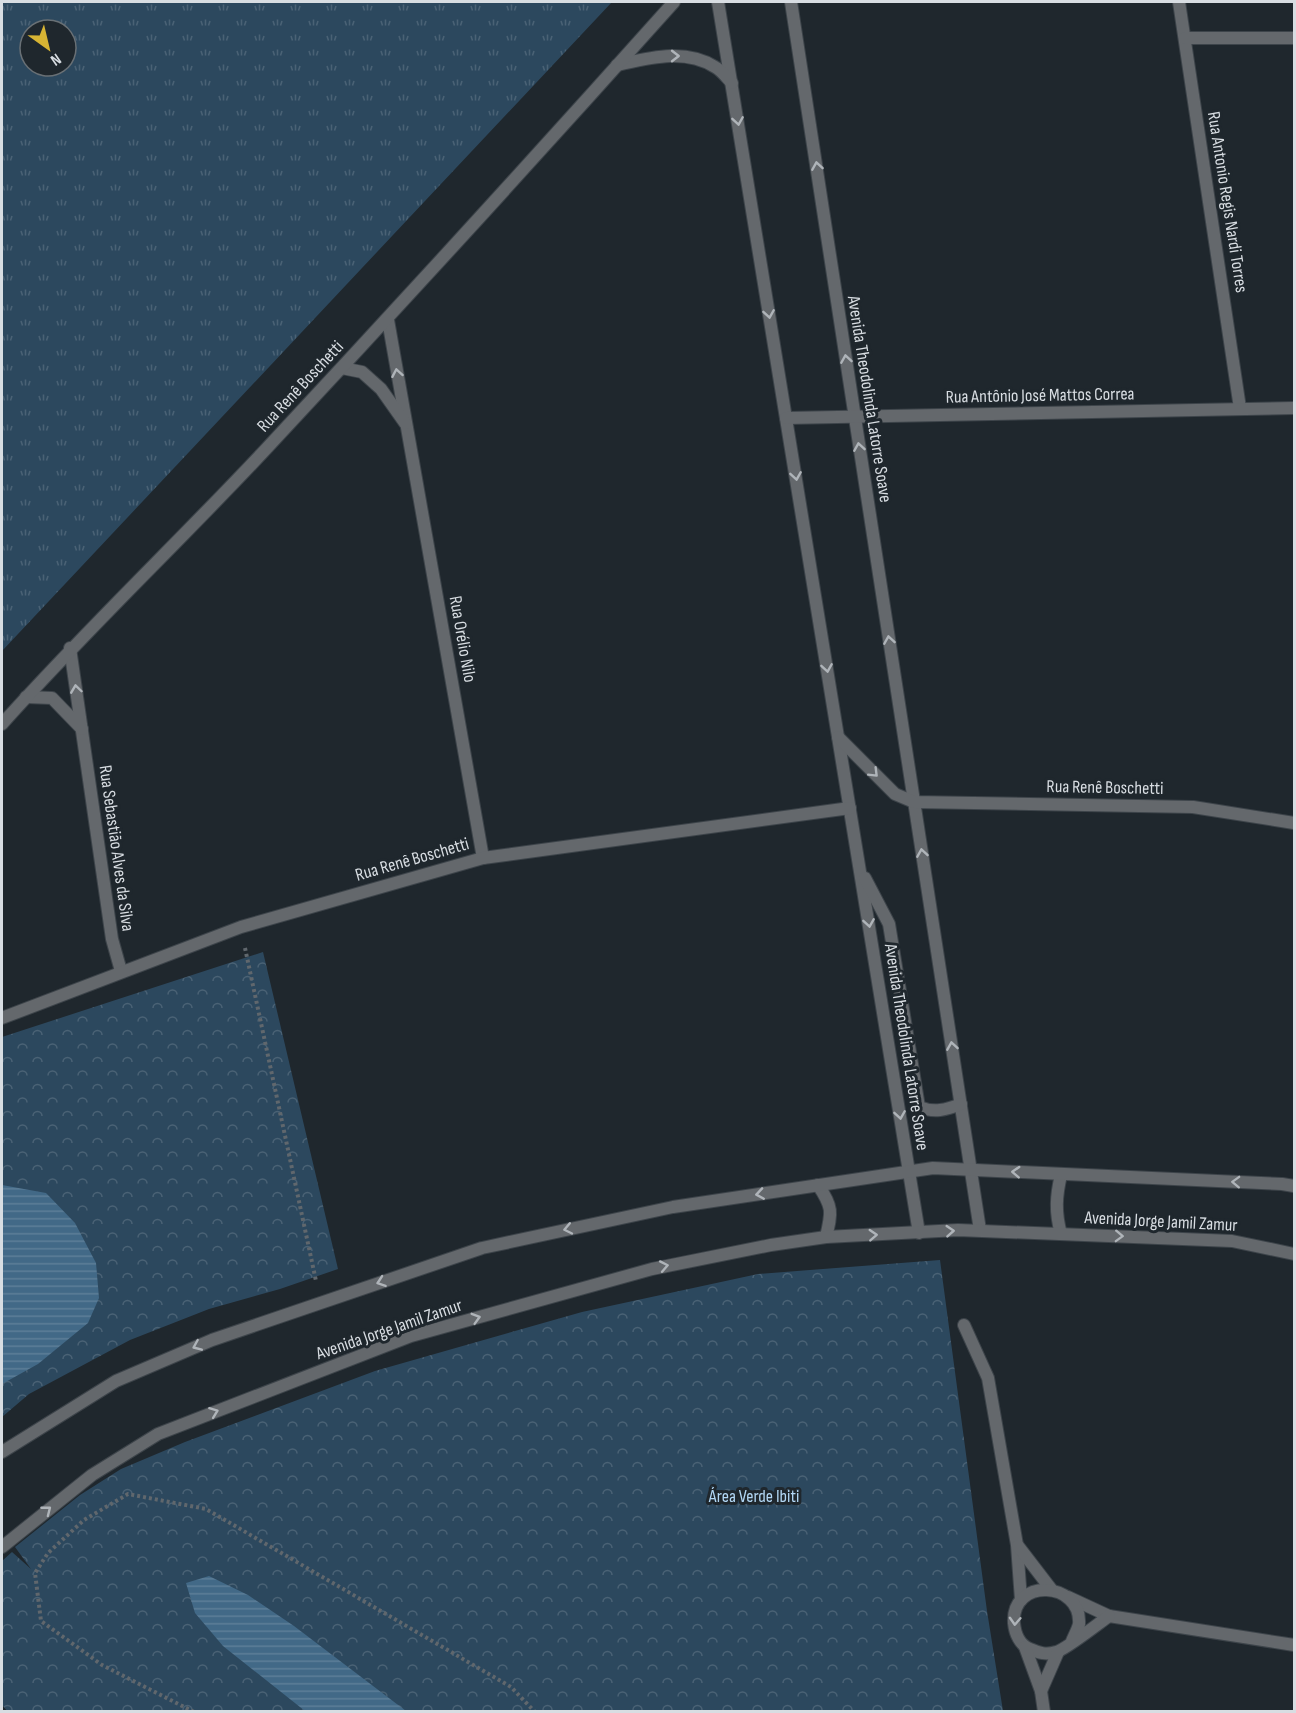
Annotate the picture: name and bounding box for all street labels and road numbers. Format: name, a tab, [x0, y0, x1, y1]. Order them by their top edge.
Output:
street label: Rua Antonio Regis Nardi Torres	[1203, 110, 1252, 294]
street label: Avenida Theodolinda Latorre Soave	[843, 293, 896, 504]
street label: Rua Renê Boschetti	[253, 336, 348, 436]
street label: Rua Antônio José Mattos Correa	[945, 383, 1135, 408]
street label: Rua Orélio Nilo	[445, 594, 480, 684]
street label: Rua Sebastião Alves da Silva	[94, 764, 139, 933]
street label: Rua Renê Boschetti	[1046, 776, 1164, 799]
street label: Rua Renê Boschetti	[353, 833, 471, 886]
street label: Avenida Theodolinda Latorre Soave	[880, 941, 933, 1152]
street label: Avenida Jorge Jamil Zamur	[1083, 1207, 1238, 1236]
street label: Avenida Jorge Jamil Zamur	[312, 1295, 465, 1365]

